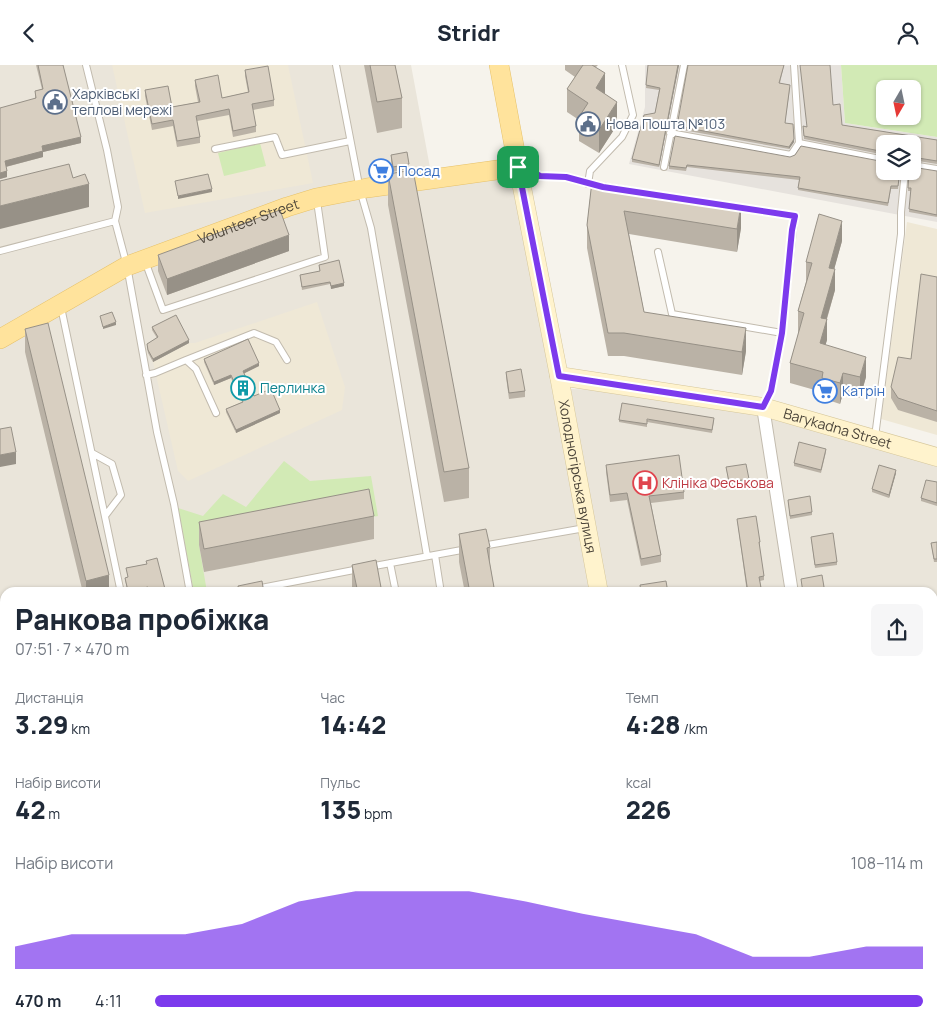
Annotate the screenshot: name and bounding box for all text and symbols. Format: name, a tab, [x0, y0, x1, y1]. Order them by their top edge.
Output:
text: Stridr	[437, 18, 500, 48]
icon: back	[15, 19, 43, 47]
icon: person	[894, 19, 922, 47]
north arrow	[876, 80, 921, 125]
map controls	[876, 80, 921, 180]
place label: Харківські теплові мережі	[72, 84, 172, 119]
public building icon: Харківські теплові мережі	[42, 89, 68, 115]
public building icon: Нова Пошта №103	[575, 111, 601, 137]
place label: Нова Пошта №103	[606, 114, 725, 133]
button: layers	[876, 135, 921, 180]
pin	[497, 146, 539, 188]
icon: arrive	[504, 153, 532, 181]
supermarket icon: Посад	[368, 158, 394, 184]
place label: Посад	[398, 161, 440, 180]
street label: Volunteer Street	[195, 194, 302, 248]
building icon: Перлинка	[230, 375, 256, 401]
place label: Перлинка	[260, 378, 325, 397]
supermarket icon: Катрін	[812, 378, 838, 404]
place label: Катрін	[842, 381, 885, 400]
street label: Холодногірська вулиця	[555, 398, 601, 555]
street label: Barykadna Street	[781, 403, 895, 453]
hospital icon: Клініка Феськова	[632, 470, 658, 496]
place label: Клініка Феськова	[662, 473, 774, 492]
text: Ранкова пробіжка	[15, 600, 269, 638]
button: share	[871, 604, 923, 656]
text: 07:51 · 7 × 470 m	[15, 638, 129, 660]
text: Дистанція	[15, 688, 83, 707]
text: Час	[320, 688, 345, 707]
text: Темп	[626, 688, 659, 707]
text: 3.29	[15, 707, 68, 742]
text: 14:42	[320, 707, 386, 742]
text: 4:28	[626, 707, 681, 742]
text: km	[68, 719, 90, 738]
text: /km	[681, 719, 708, 738]
text: Набір висоти	[15, 773, 101, 792]
text: Пульс	[320, 773, 360, 792]
text: kcal	[626, 773, 651, 792]
text: 42	[15, 792, 45, 827]
text: 135	[320, 792, 361, 827]
text: 226	[626, 792, 671, 827]
text: m	[45, 804, 60, 823]
text: bpm	[361, 804, 392, 823]
text: Набір висоти	[15, 852, 113, 874]
text: 108–114 m	[851, 852, 923, 874]
text: 470 m	[15, 990, 61, 1012]
text: 4:11	[95, 990, 122, 1012]

